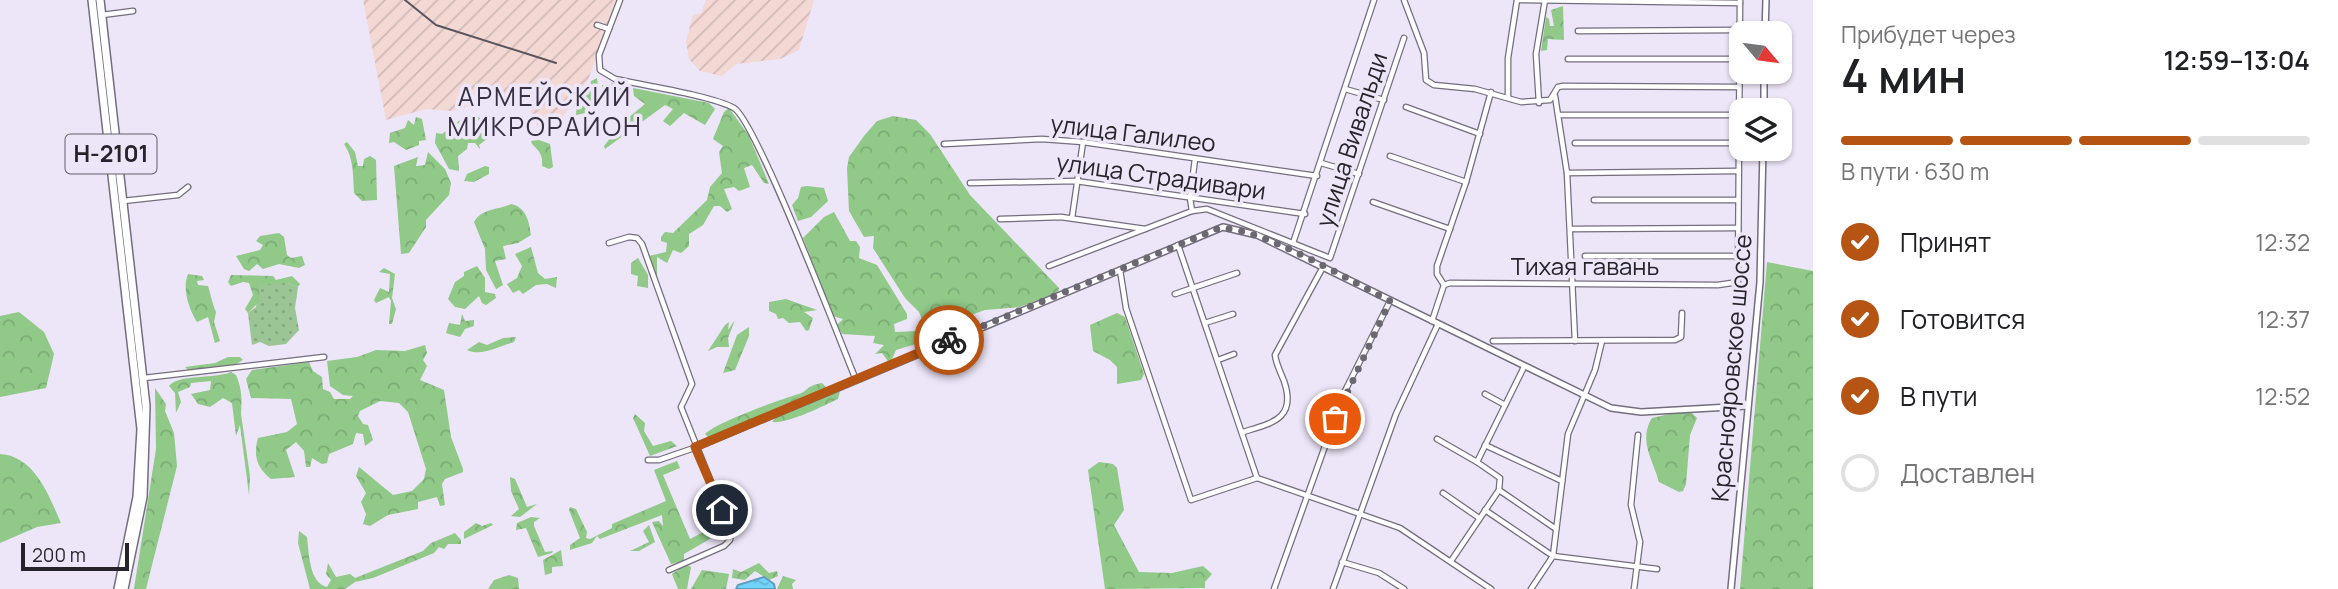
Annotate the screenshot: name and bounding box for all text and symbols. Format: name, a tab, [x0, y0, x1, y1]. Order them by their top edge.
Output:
text: Прибудет через	[1841, 18, 2016, 50]
north arrow	[1729, 21, 1792, 84]
map controls	[1729, 21, 1792, 161]
text: 12:59–13:04	[2163, 42, 2310, 78]
text: 4 мин	[1841, 44, 1966, 107]
street label: улица Вивальди	[1307, 48, 1394, 231]
district label: АРМЕЙСКИЙ МИКРОРАЙОН	[447, 78, 643, 144]
button: layers	[1729, 98, 1792, 161]
street label: улица Галилео	[1049, 106, 1218, 159]
road number: Н-2101	[66, 134, 156, 174]
street label: улица Страдивари	[1054, 144, 1268, 207]
text: В пути · 630 m	[1841, 155, 1989, 187]
icon: check	[1841, 223, 1879, 261]
text: Принят	[1900, 224, 1991, 260]
text: 12:32	[2255, 226, 2310, 258]
street label: Краснояровское шоссе	[1702, 233, 1759, 503]
street label: Тихая гавань	[1511, 249, 1659, 282]
icon: check	[1841, 300, 1879, 338]
text: Готовится	[1900, 301, 2025, 337]
text: 12:37	[2257, 303, 2310, 335]
courier	[914, 305, 984, 375]
icon: bike	[930, 321, 968, 359]
icon: check	[1841, 377, 1879, 415]
text: В пути	[1900, 378, 1978, 414]
text: 12:52	[2255, 380, 2310, 412]
pin	[1305, 389, 1365, 449]
icon: bag	[1316, 400, 1354, 438]
text: Доставлен	[1900, 455, 2035, 491]
pin	[692, 480, 752, 540]
icon: home	[703, 491, 741, 529]
scale bar	[21, 540, 130, 572]
text: 200 m	[32, 542, 86, 568]

